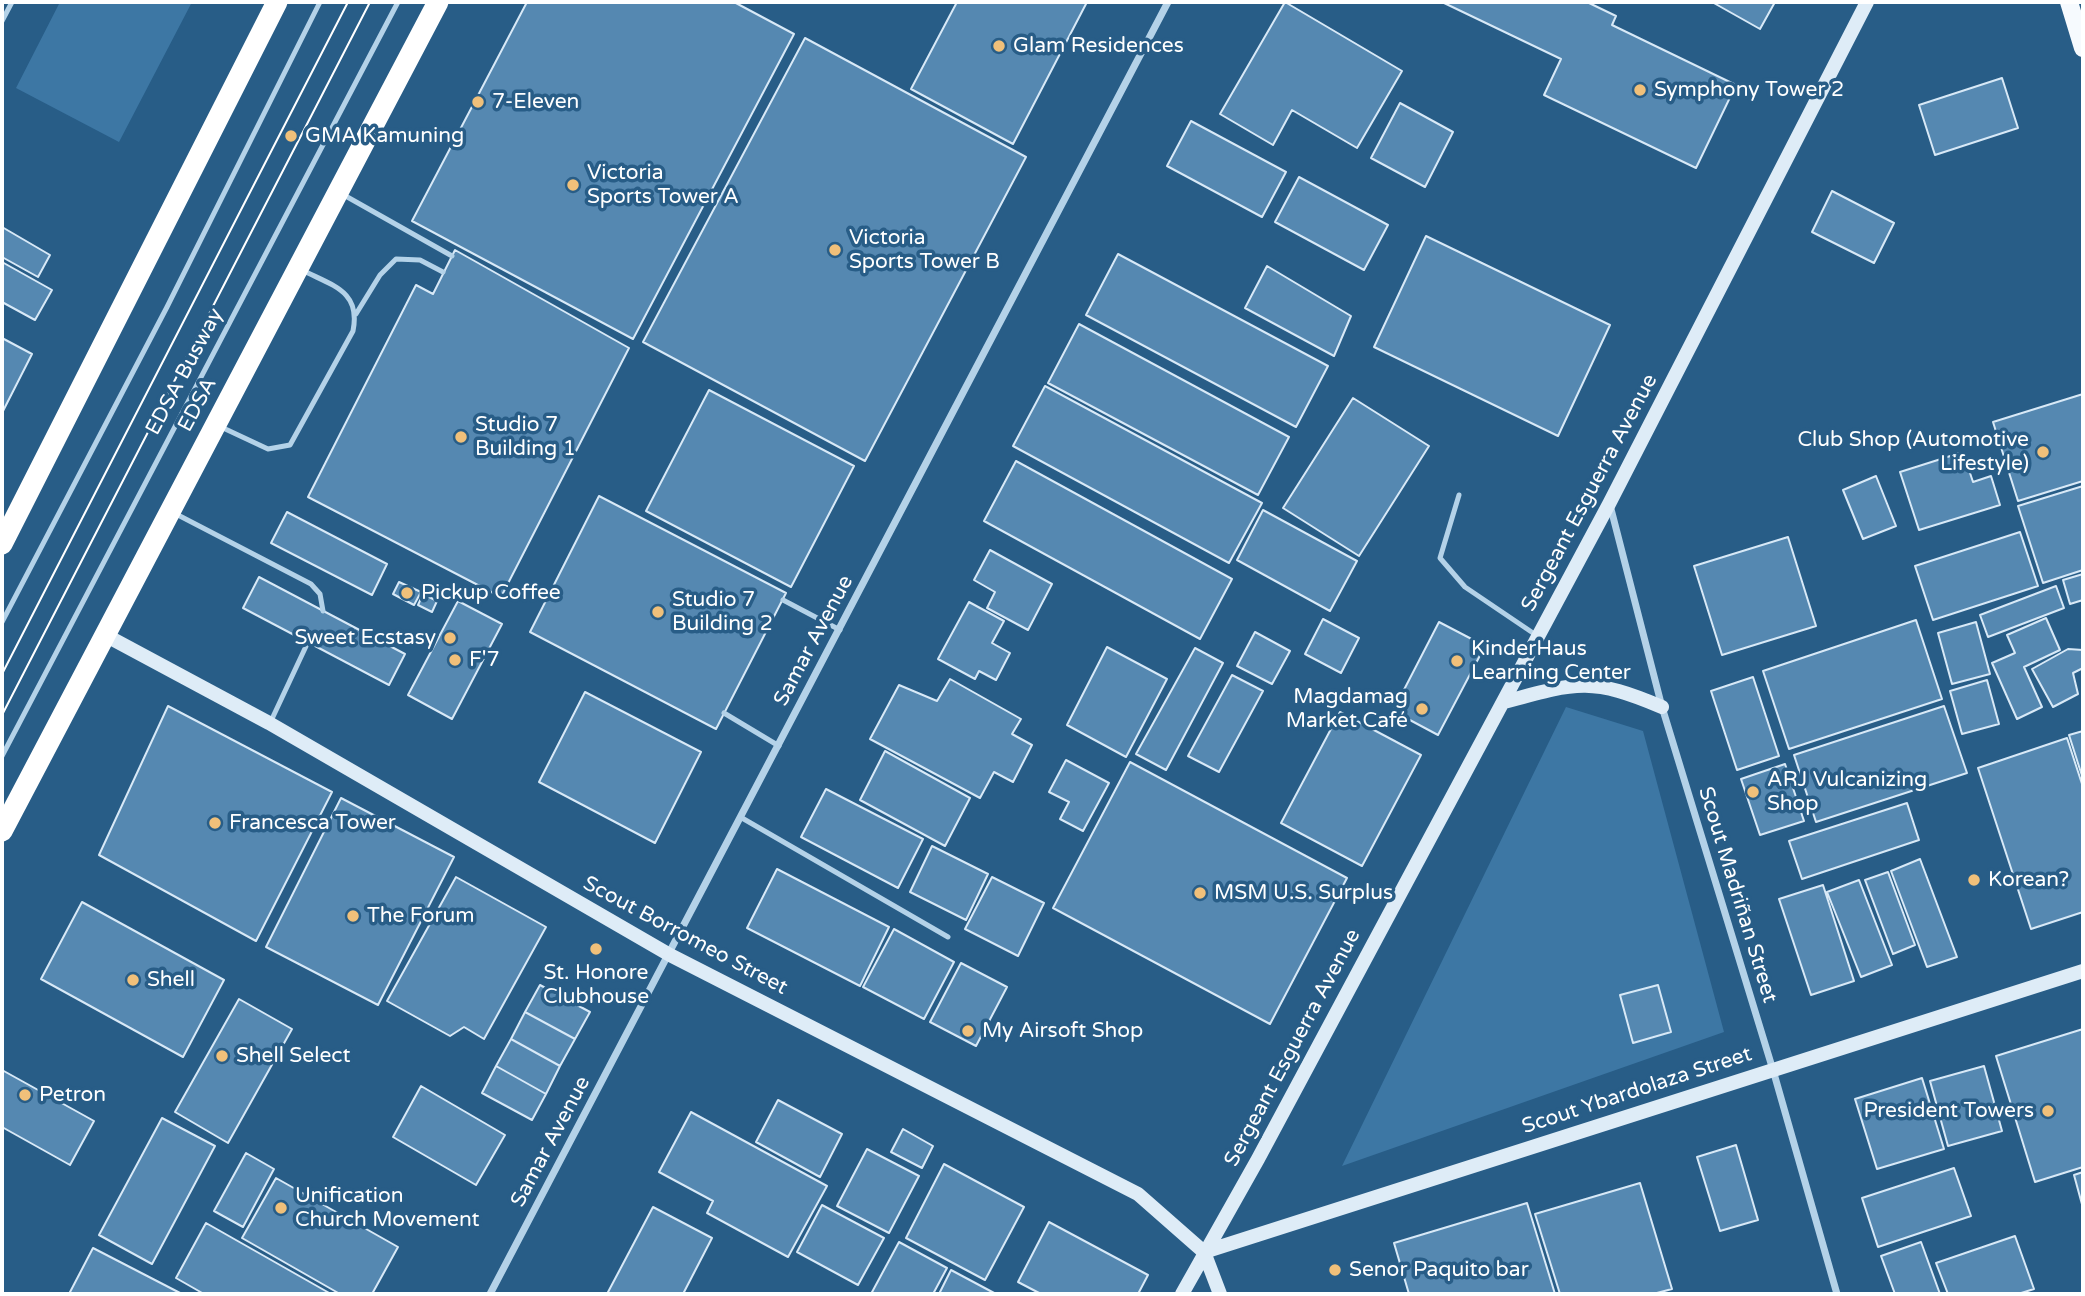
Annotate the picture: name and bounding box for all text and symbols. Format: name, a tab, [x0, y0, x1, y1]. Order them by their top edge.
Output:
place label: Glam Residences	[1013, 33, 1184, 59]
marker: Glam Residences	[991, 38, 1007, 54]
place label: Symphony Tower 2	[1654, 77, 1844, 103]
marker: Symphony Tower 2	[1632, 82, 1648, 98]
place label: 7-Eleven	[492, 89, 579, 115]
marker: 7-Eleven	[470, 94, 486, 110]
place label: GMA Kamuning	[305, 123, 464, 149]
marker: GMA Kamuning	[283, 128, 299, 144]
place label: Victoria Sports Tower A	[587, 160, 739, 210]
marker: Victoria Sports Tower A	[565, 177, 581, 193]
place label: Victoria Sports Tower B	[849, 225, 1000, 275]
marker: Victoria Sports Tower B	[827, 242, 843, 258]
street label: EDSA Busway	[141, 304, 229, 440]
street label: Sergeant Esguerra Avenue	[1517, 370, 1663, 616]
street label: EDSA	[173, 374, 223, 436]
place label: Studio 7 Building 1	[475, 412, 576, 462]
place label: Club Shop (Automotive Lifestyle)	[1797, 427, 2029, 477]
marker: Studio 7 Building 1	[453, 429, 469, 445]
marker: Club Shop (Automotive Lifestyle)	[2035, 444, 2051, 460]
street label: Samar Avenue	[769, 571, 859, 711]
place label: Pickup Coffee	[421, 580, 561, 606]
marker: Pickup Coffee	[399, 585, 415, 601]
place label: Studio 7 Building 2	[672, 587, 773, 637]
marker: Studio 7 Building 2	[650, 604, 666, 620]
place label: Sweet Ecstasy	[295, 625, 436, 651]
marker: Sweet Ecstasy	[442, 630, 458, 646]
place label: KinderHaus Learning Center	[1471, 636, 1631, 686]
place label: F'7	[469, 647, 500, 673]
marker: F'7	[447, 652, 463, 668]
marker: KinderHaus Learning Center	[1449, 653, 1465, 669]
place label: Magdamag Market Café	[1286, 684, 1408, 734]
marker: Magdamag Market Café	[1414, 701, 1430, 717]
place label: ARJ Vulcanizing Shop	[1767, 767, 1927, 817]
street label: Scout Madriñan Street	[1692, 784, 1782, 1006]
marker: ARJ Vulcanizing Shop	[1745, 784, 1761, 800]
place label: Francesca Tower	[229, 810, 396, 836]
marker: Francesca Tower	[207, 815, 223, 831]
place label: Korean?	[1988, 867, 2069, 893]
street label: Scout Borromeo Street	[578, 871, 792, 1001]
marker: Korean?	[1966, 872, 1982, 888]
place label: MSM U.S. Surplus	[1214, 880, 1393, 906]
marker: MSM U.S. Surplus	[1192, 885, 1208, 901]
place label: The Forum	[367, 903, 475, 929]
marker: The Forum	[345, 908, 361, 924]
street label: Sergeant Esguerra Avenue	[1220, 925, 1366, 1171]
marker: St. Honore Clubhouse	[588, 941, 604, 957]
place label: St. Honore Clubhouse	[543, 960, 649, 1010]
place label: Shell	[147, 967, 195, 993]
marker: Shell	[125, 972, 141, 988]
place label: My Airsoft Shop	[982, 1018, 1143, 1044]
marker: My Airsoft Shop	[960, 1023, 976, 1039]
street label: Scout Ybardolaza Street	[1519, 1042, 1755, 1140]
place label: Shell Select	[236, 1043, 351, 1069]
marker: Shell Select	[214, 1048, 230, 1064]
street label: Samar Avenue	[506, 1072, 596, 1212]
place label: Petron	[39, 1082, 106, 1108]
marker: Petron	[17, 1087, 33, 1103]
place label: President Towers	[1863, 1098, 2034, 1124]
marker: President Towers	[2040, 1103, 2056, 1119]
place label: Unification Church Movement	[295, 1183, 479, 1233]
marker: Unification Church Movement	[273, 1200, 289, 1216]
place label: Senor Paquito bar	[1349, 1257, 1529, 1283]
marker: Senor Paquito bar	[1327, 1262, 1343, 1278]

